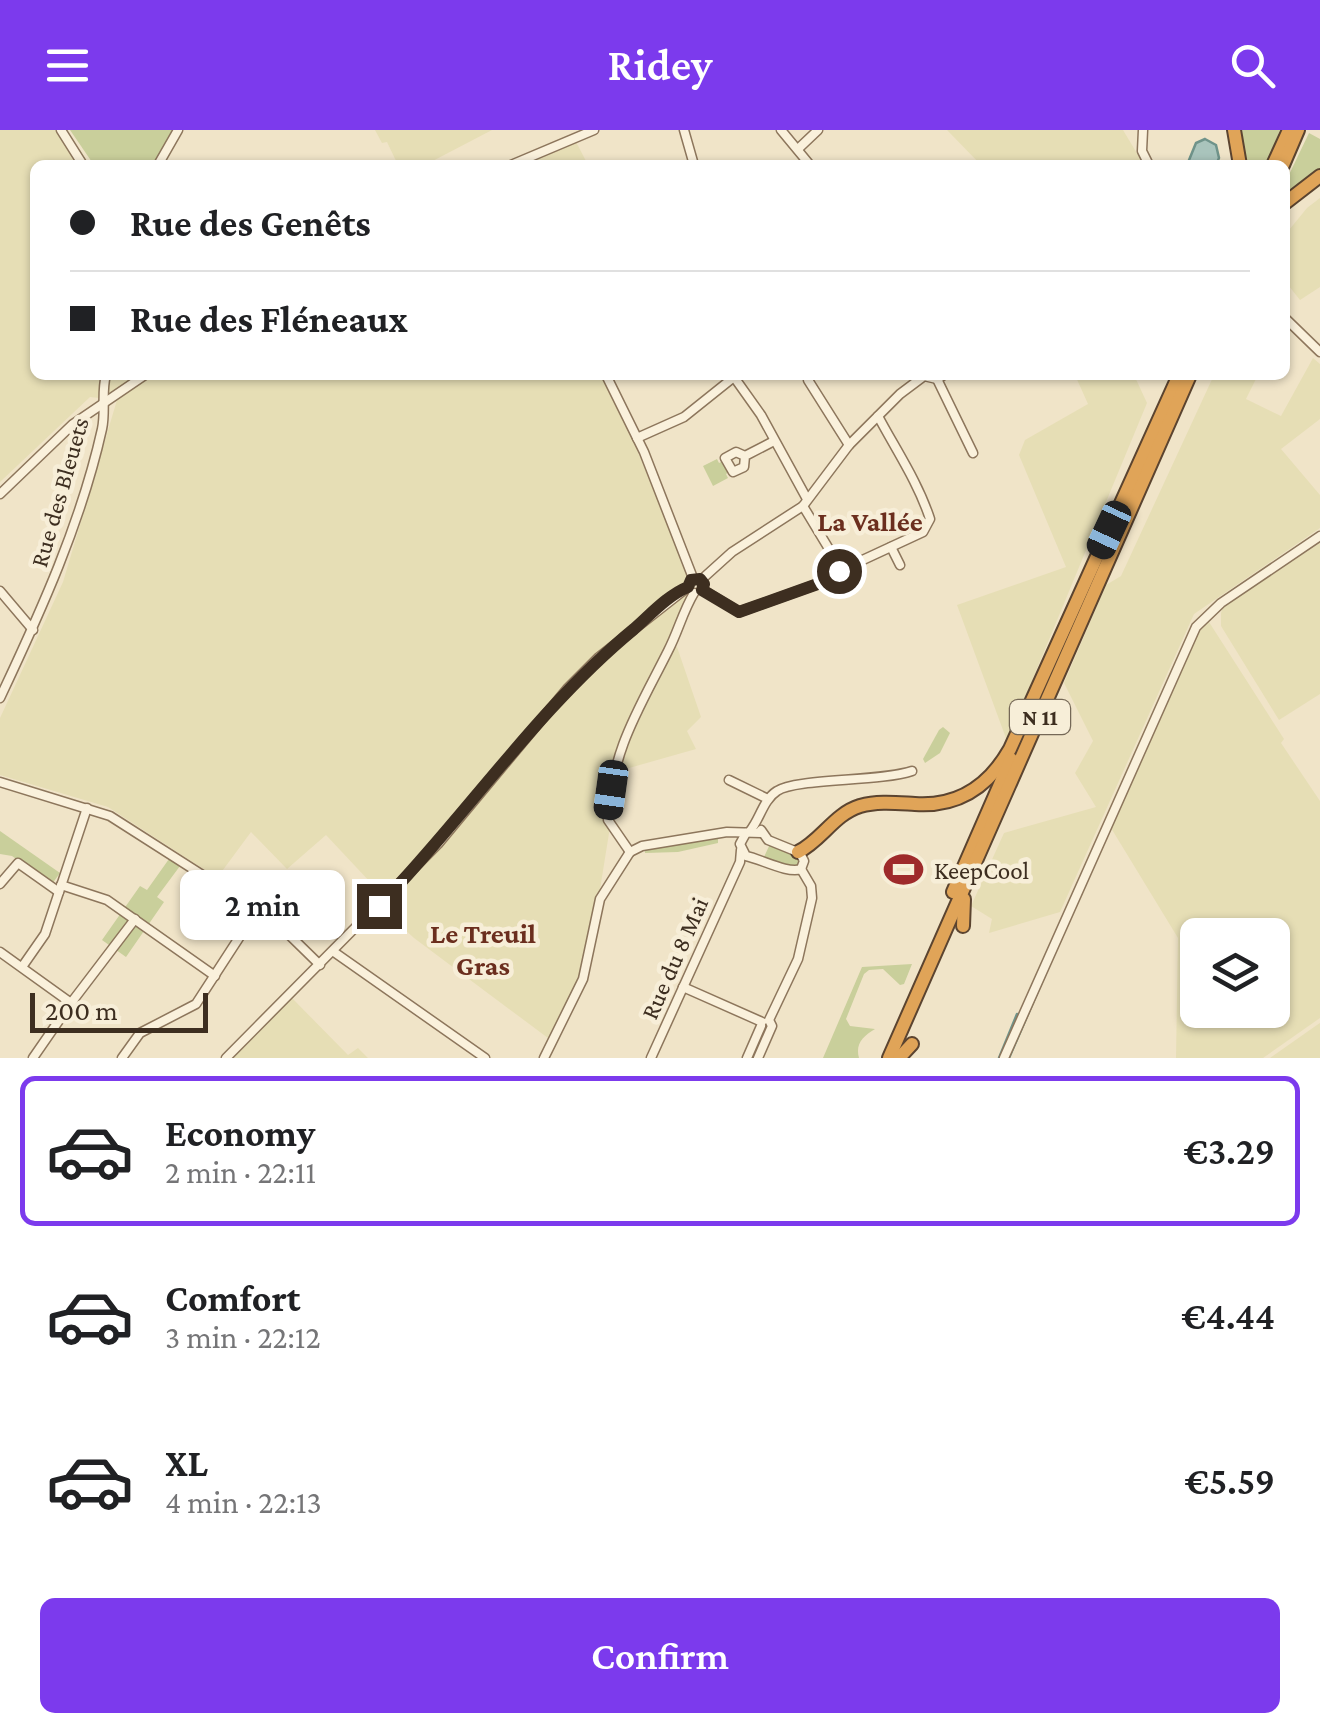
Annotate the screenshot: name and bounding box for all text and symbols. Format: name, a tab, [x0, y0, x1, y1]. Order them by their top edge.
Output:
icon: menu	[40, 38, 95, 93]
icon: search	[1225, 38, 1280, 93]
text: Ridey	[608, 40, 713, 90]
text: Rue des Genêts	[130, 202, 371, 244]
text: Rue des Fléneaux	[130, 298, 408, 340]
street label: Rue des Bleuets	[25, 414, 94, 570]
car	[1083, 496, 1135, 564]
district label: La Vallée	[817, 506, 923, 537]
route start	[817, 549, 862, 594]
road number: N 11	[1010, 700, 1070, 734]
car	[592, 758, 630, 822]
sports icon: KeepCool	[883, 849, 925, 891]
place label: KeepCool	[934, 857, 1029, 885]
callout: 2 min	[179, 871, 344, 941]
route end	[357, 884, 402, 929]
text: 2 min	[225, 887, 300, 923]
street label: Rue du 8 Mai	[636, 893, 713, 1023]
district label: Le Treuil Gras	[430, 918, 536, 981]
map controls	[1180, 918, 1290, 1028]
button: layers	[1180, 918, 1290, 1028]
scale bar	[30, 988, 208, 1033]
text: 200 m	[45, 995, 118, 1026]
icon: car	[45, 1106, 135, 1196]
text: Economy	[165, 1112, 315, 1154]
text: €3.29	[1183, 1130, 1275, 1172]
text: 2 min · 22:11	[165, 1154, 316, 1190]
icon: car	[45, 1271, 135, 1361]
text: Comfort	[165, 1277, 301, 1319]
text: €4.44	[1181, 1295, 1275, 1337]
text: 3 min · 22:12	[165, 1319, 321, 1355]
icon: car	[45, 1436, 135, 1526]
text: XL	[165, 1442, 208, 1484]
text: €5.59	[1185, 1460, 1275, 1502]
text: 4 min · 22:13	[165, 1484, 322, 1520]
button: Confirm	[40, 1598, 1280, 1713]

